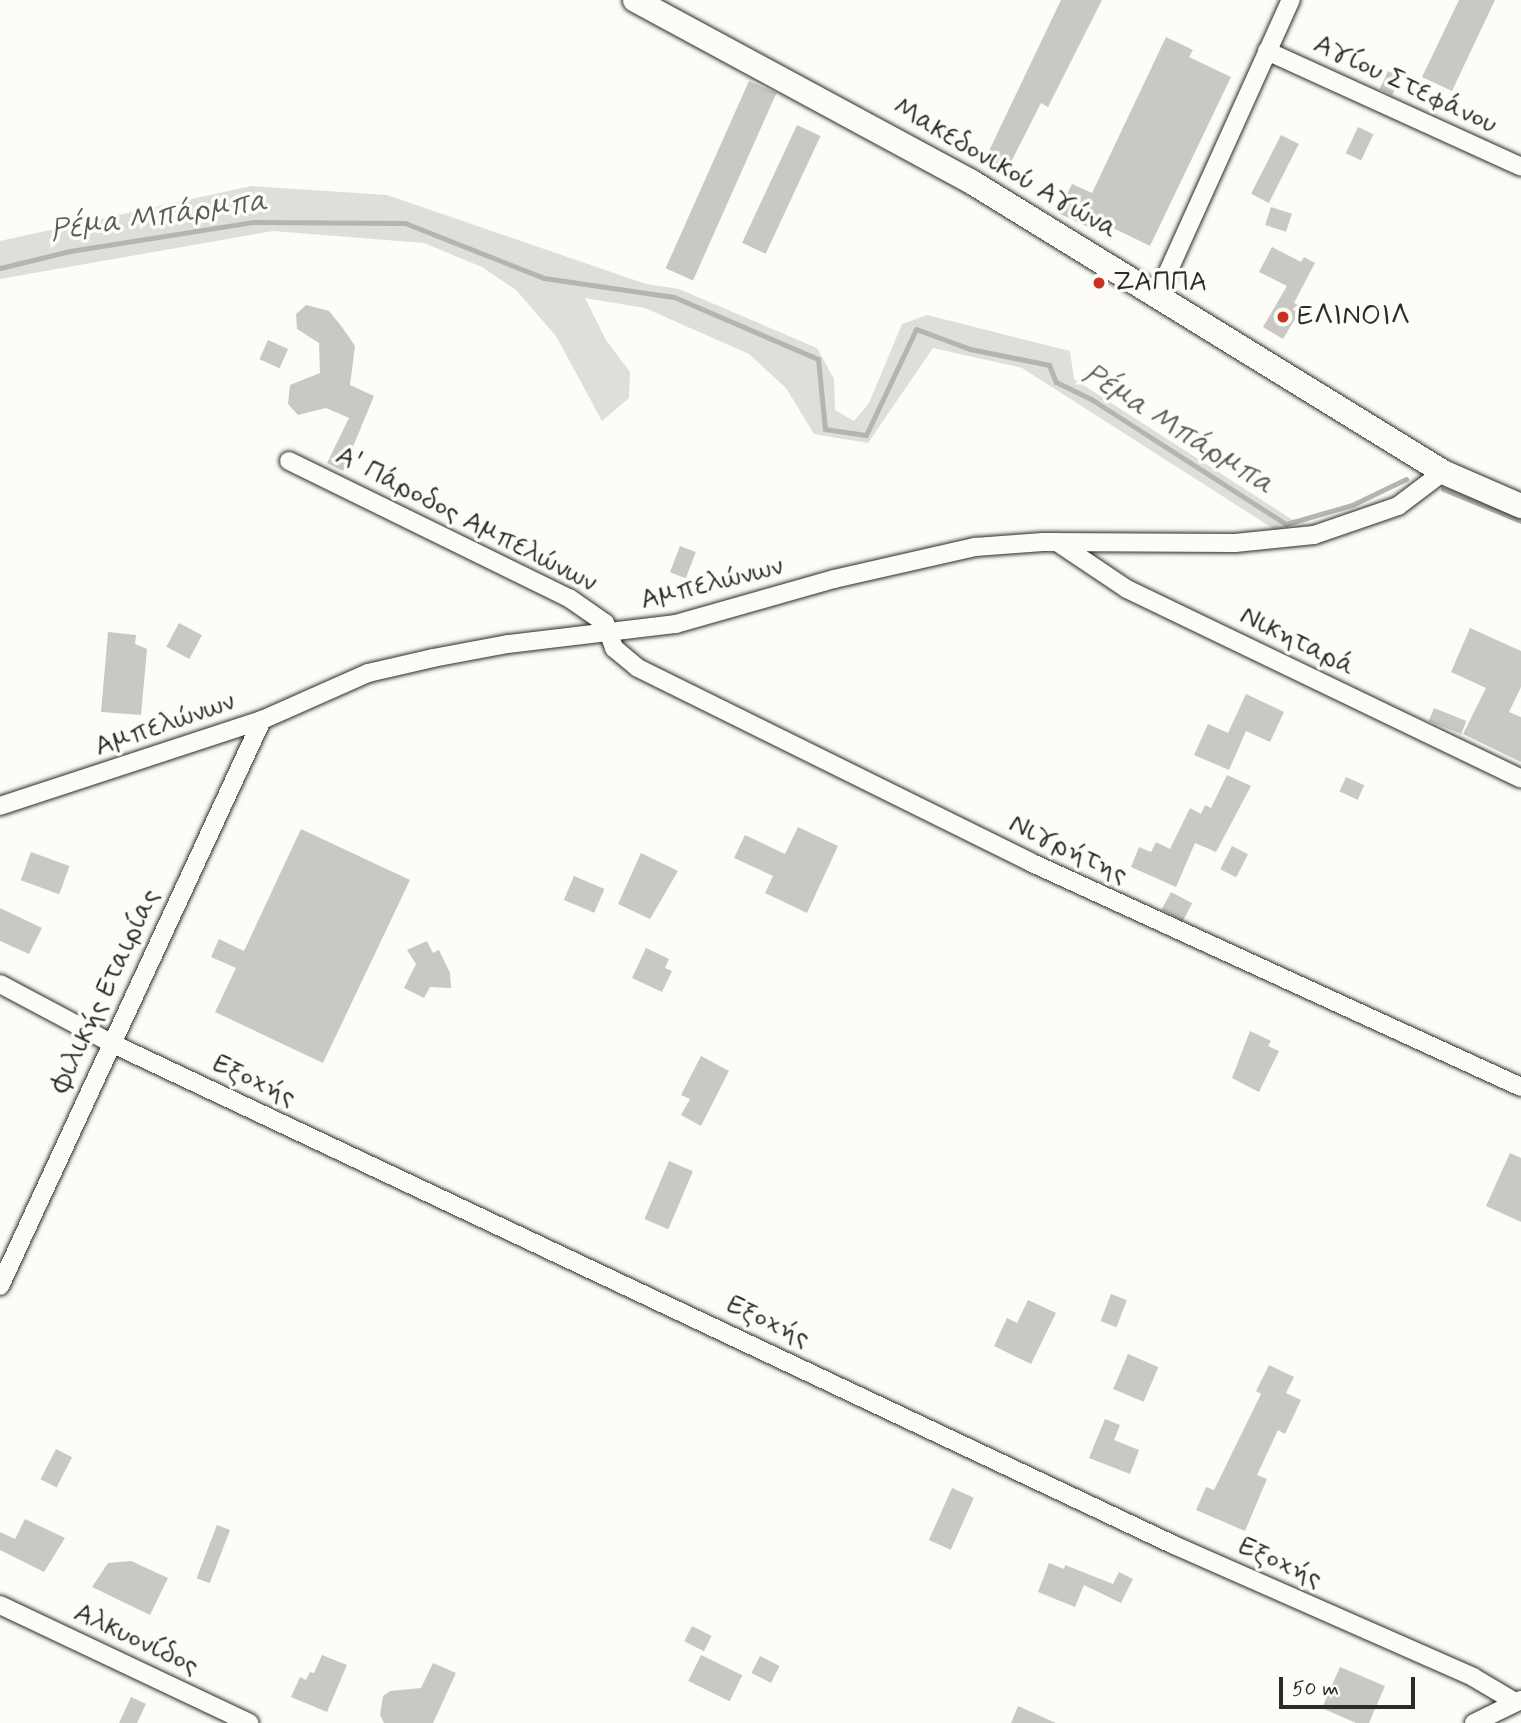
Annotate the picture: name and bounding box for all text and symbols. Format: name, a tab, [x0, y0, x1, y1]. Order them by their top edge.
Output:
street label: Αγίου Στεφάνου	[1308, 28, 1502, 142]
street label: Μακεδονικού Αγώνα	[887, 91, 1123, 247]
water label: Ρέμα Μπάρμπα	[48, 184, 270, 250]
place label: ΖΑΠΠΑ	[1113, 266, 1207, 300]
marker: ΖΑΠΠΑ	[1091, 275, 1107, 291]
place label: ΕΛΙΝΟΙΛ	[1297, 300, 1410, 334]
marker: ΕΛΙΝΟΙΛ	[1275, 309, 1291, 325]
water label: Ρέμα Μπάρμπα	[1076, 357, 1280, 503]
street label: Α' Πάροδος Αμπελώνων	[330, 439, 602, 601]
street label: Αμπελώνων	[637, 550, 787, 618]
street label: Νικηταρά	[1234, 600, 1360, 684]
street label: Αμπελώνων	[90, 685, 240, 765]
street label: Νιγρήτης	[1003, 808, 1133, 892]
street label: Φιλικής Εταιρίας	[44, 884, 168, 1098]
street label: Εξοχής	[207, 1047, 301, 1115]
street label: Εξοχής	[721, 1288, 815, 1356]
street label: Εξοχής	[1233, 1530, 1327, 1596]
street label: Αλκυονίδος	[68, 1596, 204, 1684]
scale bar	[1283, 1664, 1420, 1708]
text: 50 m	[1292, 1675, 1339, 1703]

